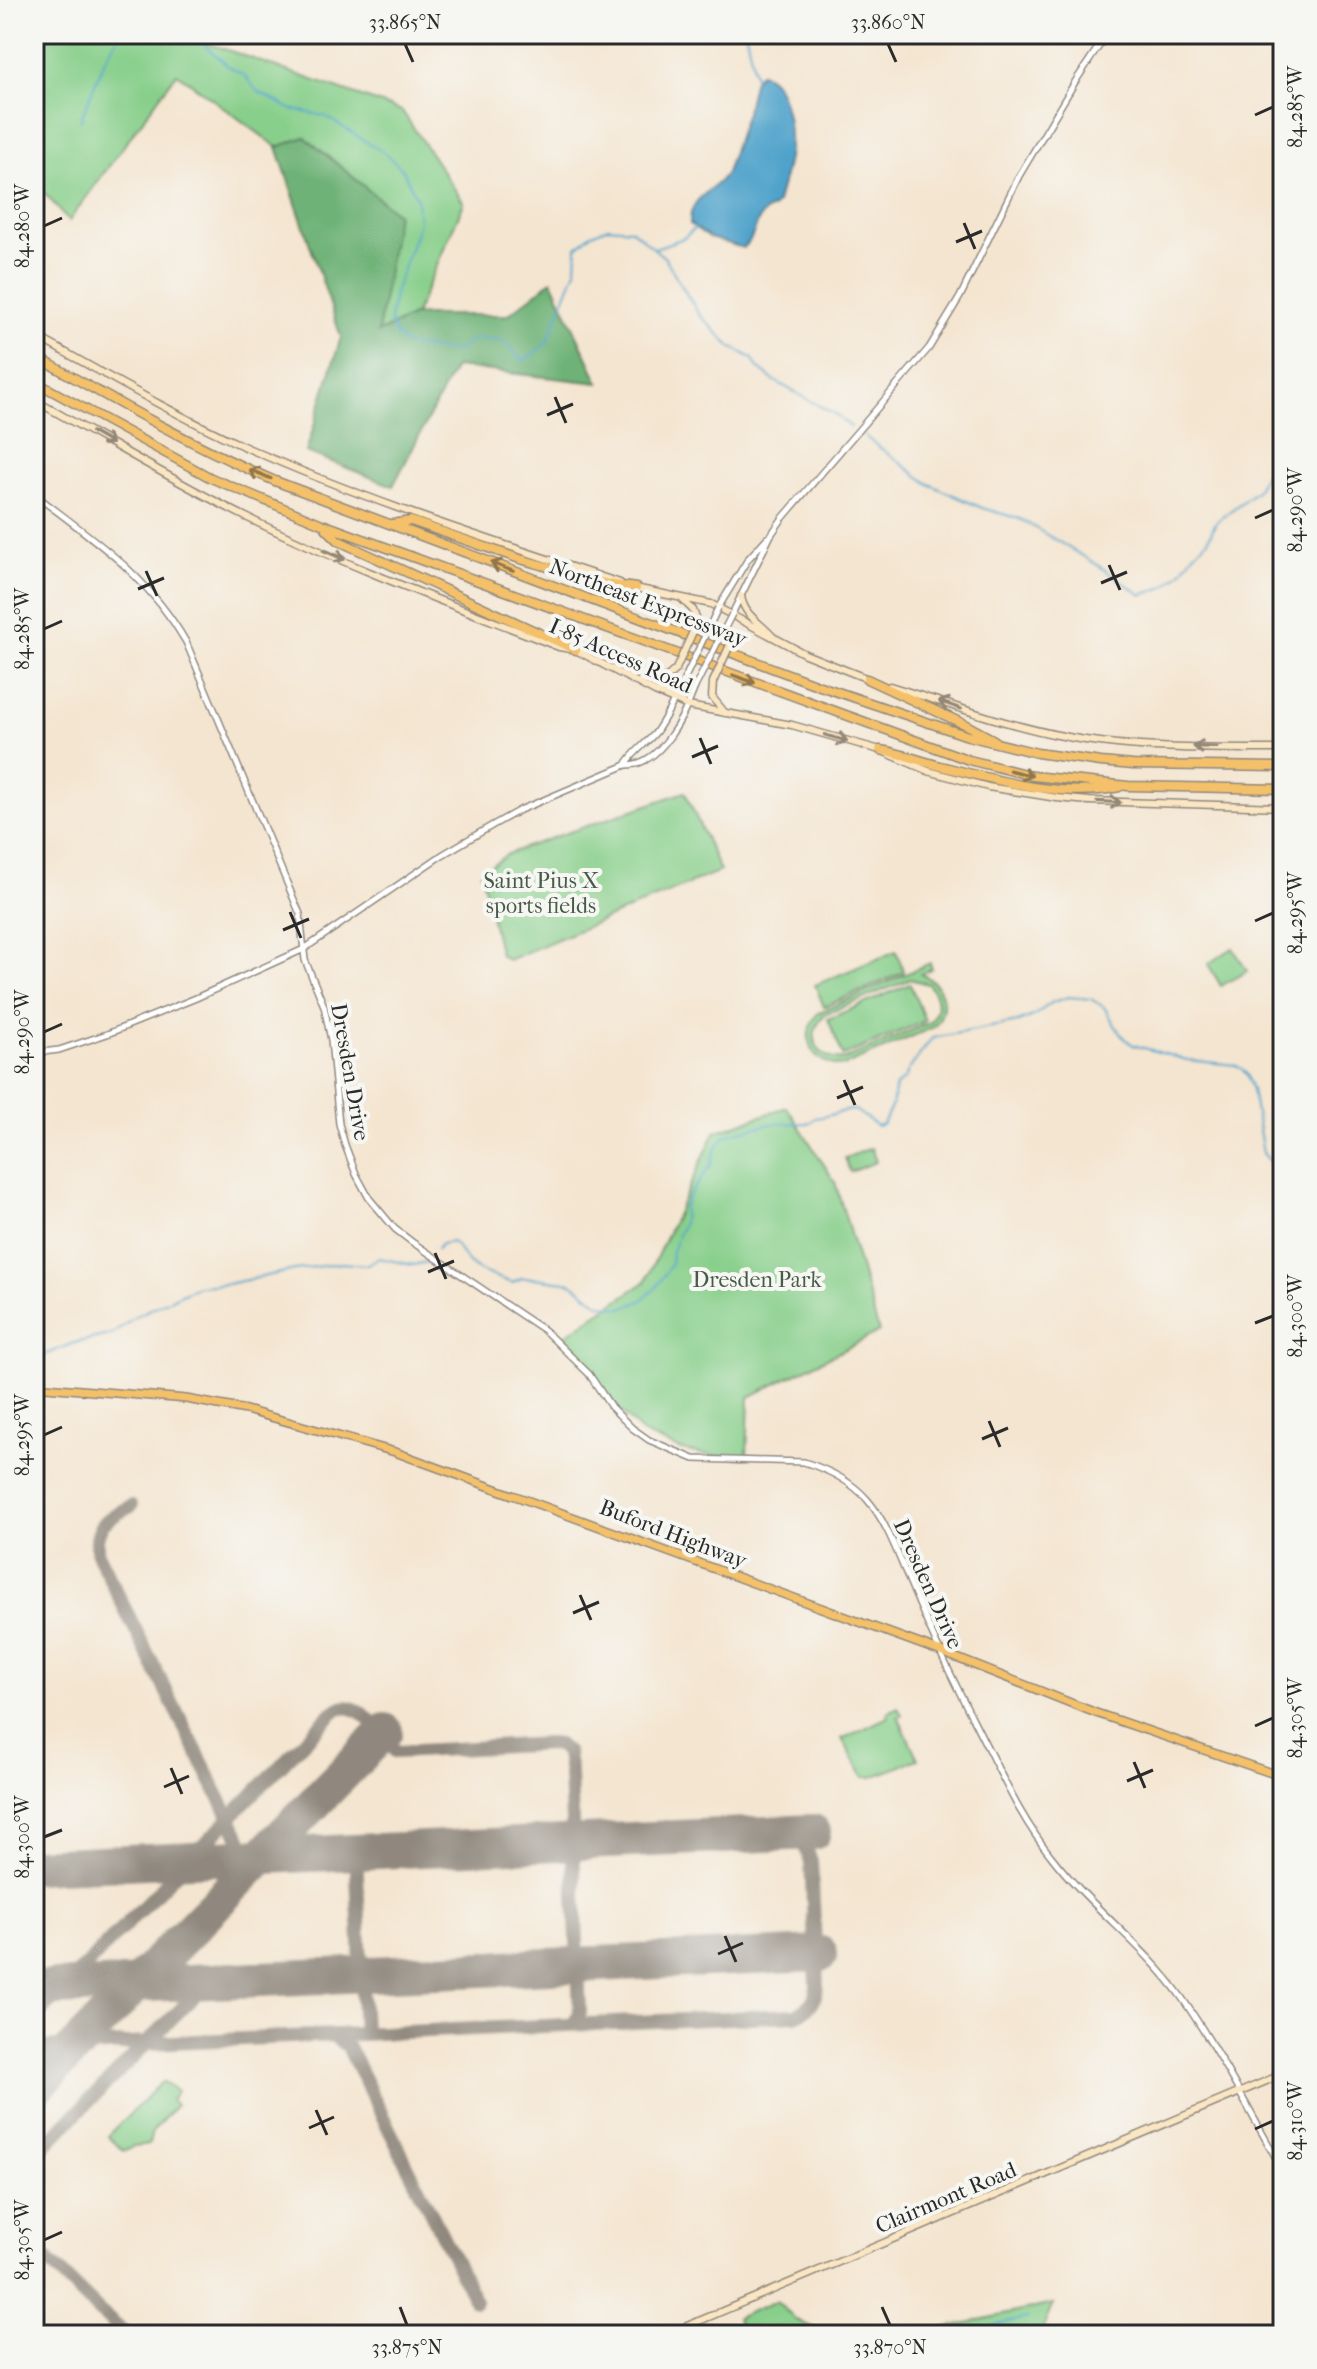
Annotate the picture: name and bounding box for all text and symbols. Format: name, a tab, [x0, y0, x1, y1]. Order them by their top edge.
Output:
text: 33.865°N	[369, 11, 441, 34]
text: 33.860°N	[851, 11, 925, 34]
text: 84.285°W	[1284, 65, 1307, 148]
text: 84.280°W	[11, 182, 34, 268]
one-way arrow	[90, 430, 113, 446]
one-way arrow	[248, 466, 272, 481]
text: 84.290°W	[1284, 466, 1307, 552]
one-way arrow	[321, 549, 346, 564]
street label: Northeast Expressway	[546, 553, 752, 653]
one-way arrow	[491, 559, 515, 573]
text: 84.285°W	[11, 587, 34, 670]
street label: I-85 Access Road	[545, 613, 698, 700]
one-way arrow	[732, 673, 757, 688]
one-way arrow	[938, 697, 963, 712]
one-way arrow	[822, 731, 848, 746]
one-way arrow	[1192, 740, 1219, 755]
one-way arrow	[1007, 766, 1033, 781]
one-way arrow	[1095, 795, 1122, 810]
park label: Saint Pius X sports fields	[483, 868, 599, 919]
text: 84.295°W	[1284, 870, 1307, 954]
text: 84.290°W	[11, 988, 34, 1074]
street label: Dresden Drive	[325, 1001, 375, 1143]
park label: Dresden Park	[692, 1267, 822, 1293]
text: 84.300°W	[1284, 1273, 1307, 1358]
text: 84.295°W	[11, 1392, 34, 1476]
street label: Buford Highway	[596, 1494, 751, 1574]
street label: Dresden Drive	[888, 1515, 968, 1653]
text: 84.305°W	[1284, 1676, 1307, 1758]
text: 84.300°W	[11, 1794, 34, 1879]
text: 84.310°W	[1284, 2080, 1307, 2161]
street label: Clairmont Road	[872, 2156, 1021, 2239]
text: 84.305°W	[11, 2198, 34, 2280]
text: 33.875°N	[371, 2336, 443, 2359]
text: 33.870°N	[853, 2336, 927, 2359]

